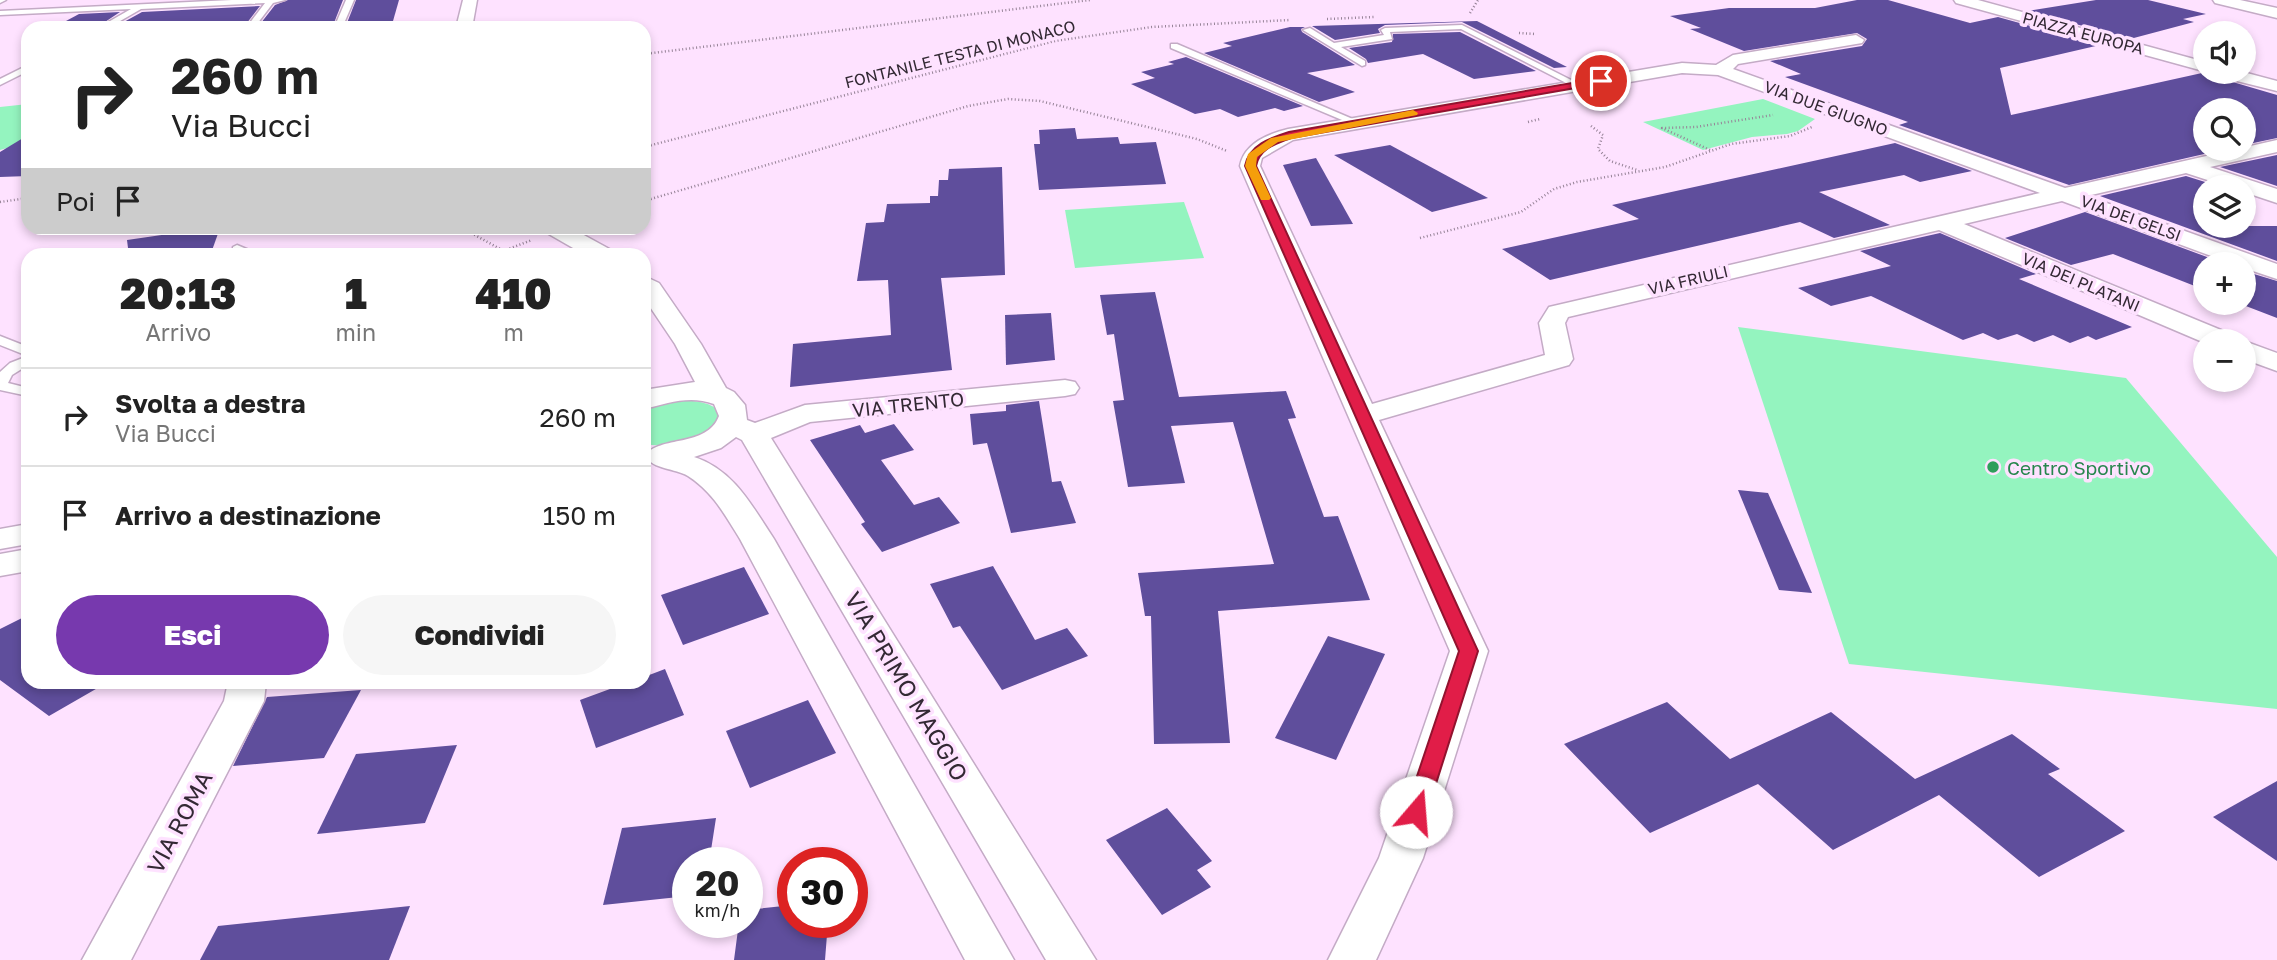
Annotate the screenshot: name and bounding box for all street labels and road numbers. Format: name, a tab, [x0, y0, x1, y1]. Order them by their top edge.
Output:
street label: PIAZZA EUROPA	[2020, 7, 2146, 59]
street label: FONTANILE TESTA DI MONACO	[843, 16, 1077, 92]
street label: VIA DUE GIUGNO	[1761, 76, 1891, 140]
street label: VIA DEI GELSI	[2078, 191, 2184, 245]
street label: VIA DEI PLATANI	[2019, 248, 2143, 316]
street label: VIA FRIULI	[1646, 261, 1730, 299]
street label: VIA TRENTO	[851, 387, 965, 421]
street label: VIA PRIMO MAGGIO	[839, 586, 975, 786]
street label: VIA ROMA	[140, 766, 218, 878]

